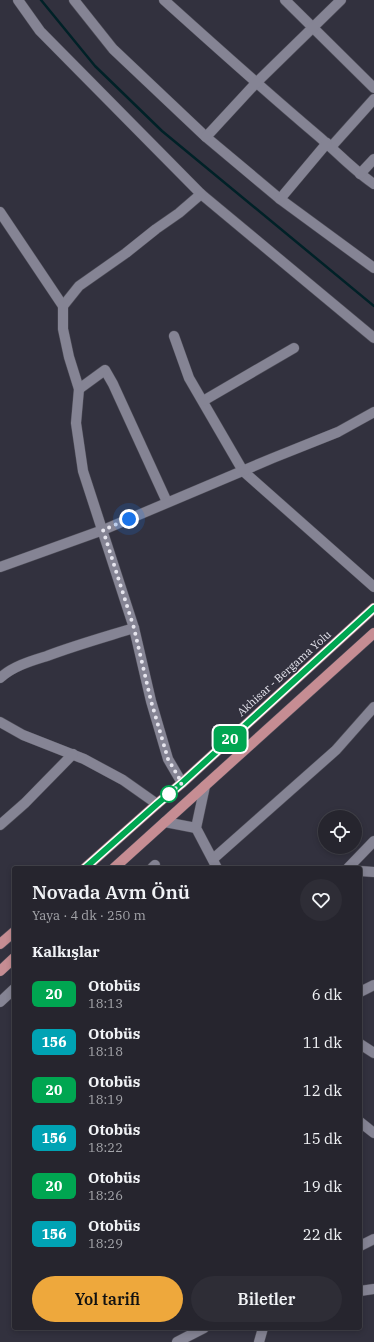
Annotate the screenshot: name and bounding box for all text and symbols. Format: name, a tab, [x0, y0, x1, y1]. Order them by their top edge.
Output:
your location	[119, 509, 139, 529]
street label: Akhisar - Bergama Yolu	[234, 627, 334, 719]
line badge: 20	[212, 726, 248, 752]
text: 20	[222, 730, 238, 748]
unlabelled marker	[160, 785, 178, 803]
map controls	[318, 810, 362, 854]
button: locate	[318, 810, 362, 854]
button: heart	[300, 879, 342, 921]
text: Novada Avm Önü	[32, 880, 190, 904]
text: Yaya · 4 dk · 250 m	[32, 907, 146, 924]
text: Kalkışlar	[32, 942, 100, 961]
text: Otobüs	[88, 976, 140, 995]
text: 20	[46, 985, 62, 1003]
text: 6 dk	[312, 985, 342, 1004]
text: 18:13	[88, 995, 123, 1012]
text: Otobüs	[88, 1024, 140, 1043]
text: 156	[41, 1033, 67, 1051]
text: 11 dk	[303, 1033, 342, 1052]
text: 18:18	[88, 1043, 123, 1060]
text: Otobüs	[88, 1072, 140, 1091]
text: 20	[46, 1081, 62, 1099]
text: 12 dk	[303, 1081, 342, 1100]
text: 18:19	[88, 1091, 123, 1108]
text: Otobüs	[88, 1120, 140, 1139]
text: 156	[41, 1129, 67, 1147]
text: 15 dk	[303, 1129, 342, 1148]
text: 18:22	[88, 1139, 123, 1156]
text: Otobüs	[88, 1168, 140, 1187]
text: 20	[46, 1177, 62, 1195]
text: 19 dk	[303, 1177, 342, 1196]
text: 18:26	[88, 1187, 123, 1204]
text: Otobüs	[88, 1216, 140, 1235]
text: 156	[41, 1225, 67, 1243]
text: 22 dk	[303, 1225, 342, 1244]
text: 18:29	[88, 1235, 123, 1252]
button: Yol tarifi	[32, 1276, 183, 1322]
button: Biletler	[191, 1276, 342, 1322]

